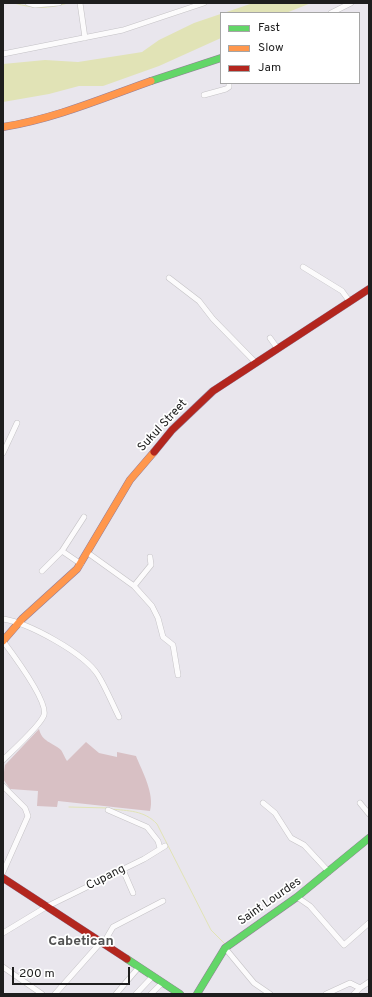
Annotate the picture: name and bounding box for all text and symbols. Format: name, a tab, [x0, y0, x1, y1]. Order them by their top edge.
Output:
legend	[220, 12, 360, 84]
text: Fast	[258, 20, 280, 36]
text: Slow	[258, 40, 284, 56]
text: Jam	[258, 60, 281, 76]
street label: Sukul Street	[135, 397, 191, 455]
street label: Cupang	[84, 862, 128, 894]
street label: Saint Lourdes	[236, 875, 304, 929]
district label: Cabetican	[48, 934, 114, 950]
scale bar	[14, 959, 132, 985]
text: 200 m	[19, 966, 55, 982]

